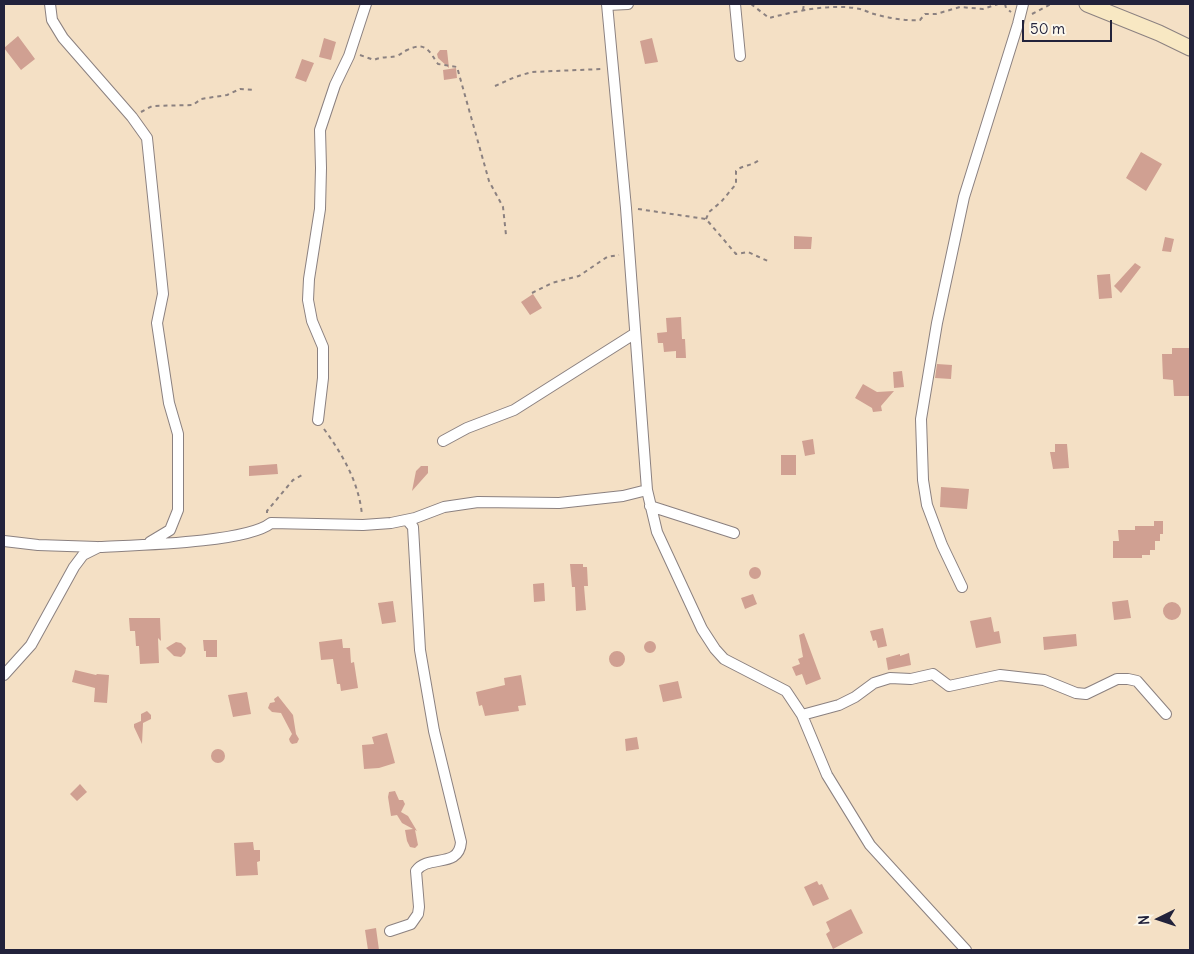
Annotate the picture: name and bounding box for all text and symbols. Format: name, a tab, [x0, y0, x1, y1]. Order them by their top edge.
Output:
scale bar	[1024, 10, 1114, 42]
text: 50 m	[1030, 19, 1065, 38]
north arrow	[1134, 894, 1184, 944]
text: N	[1135, 915, 1153, 926]

